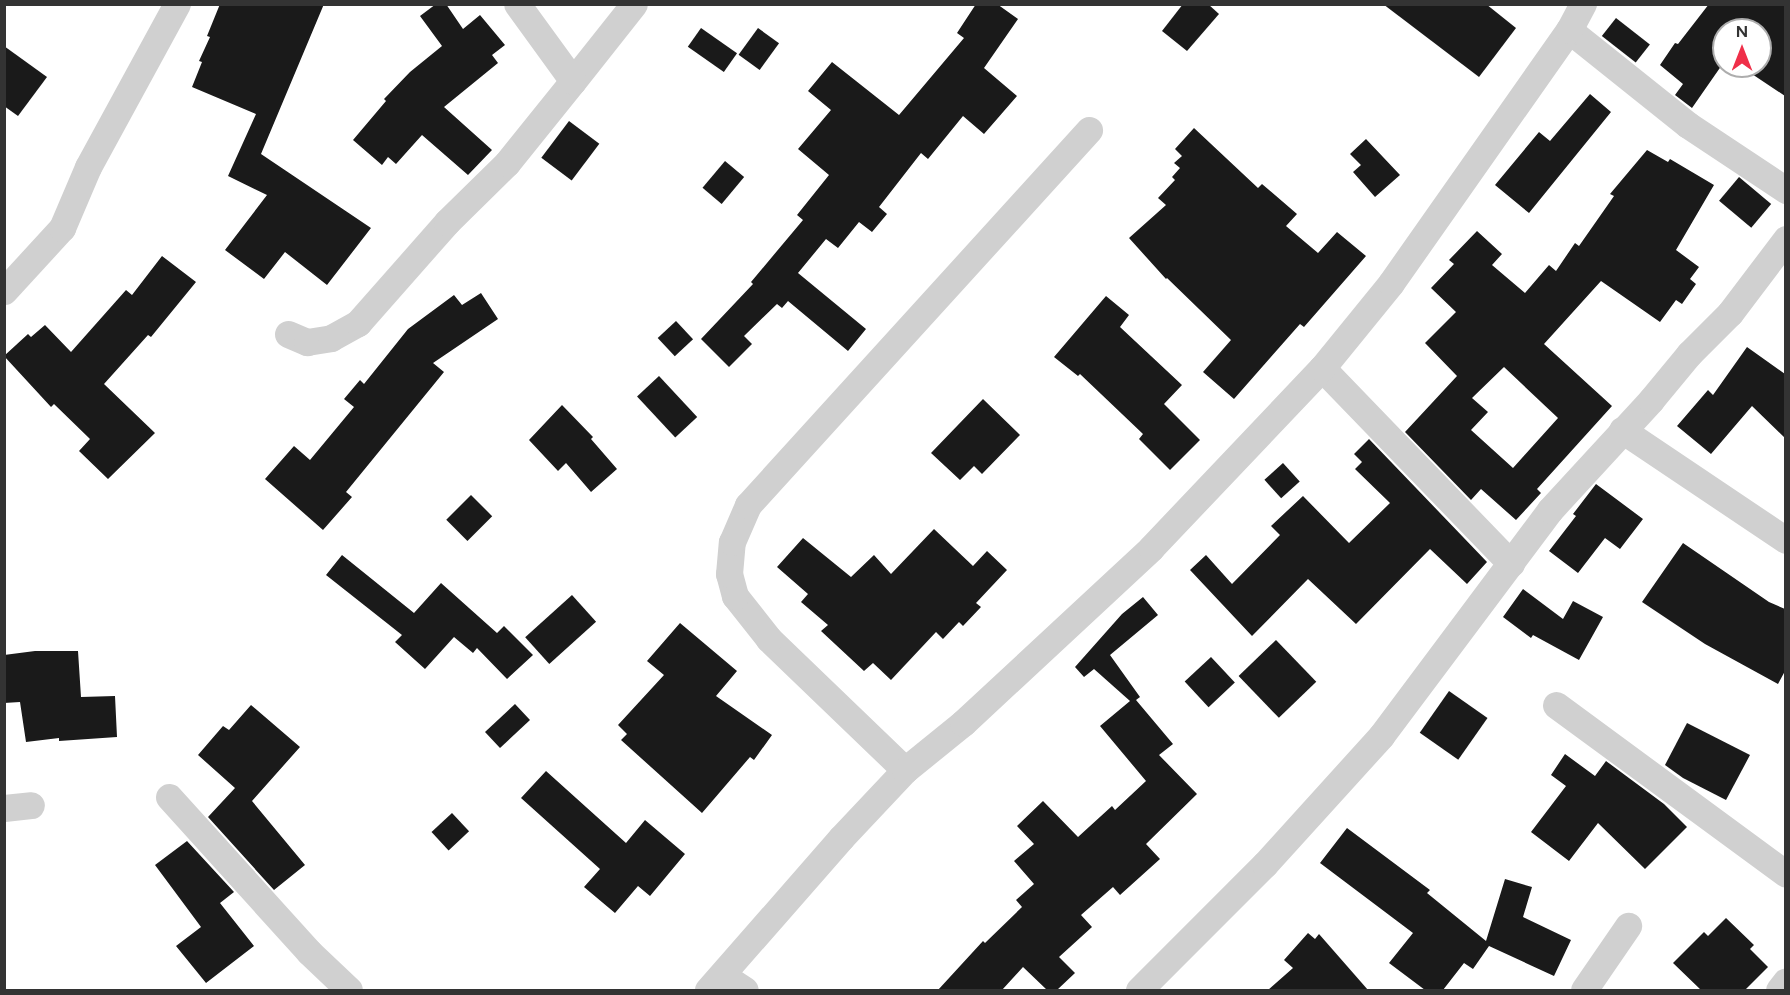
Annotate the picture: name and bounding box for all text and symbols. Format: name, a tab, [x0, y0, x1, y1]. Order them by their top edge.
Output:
north arrow	[1712, 18, 1772, 78]
text: N	[1736, 22, 1748, 41]

